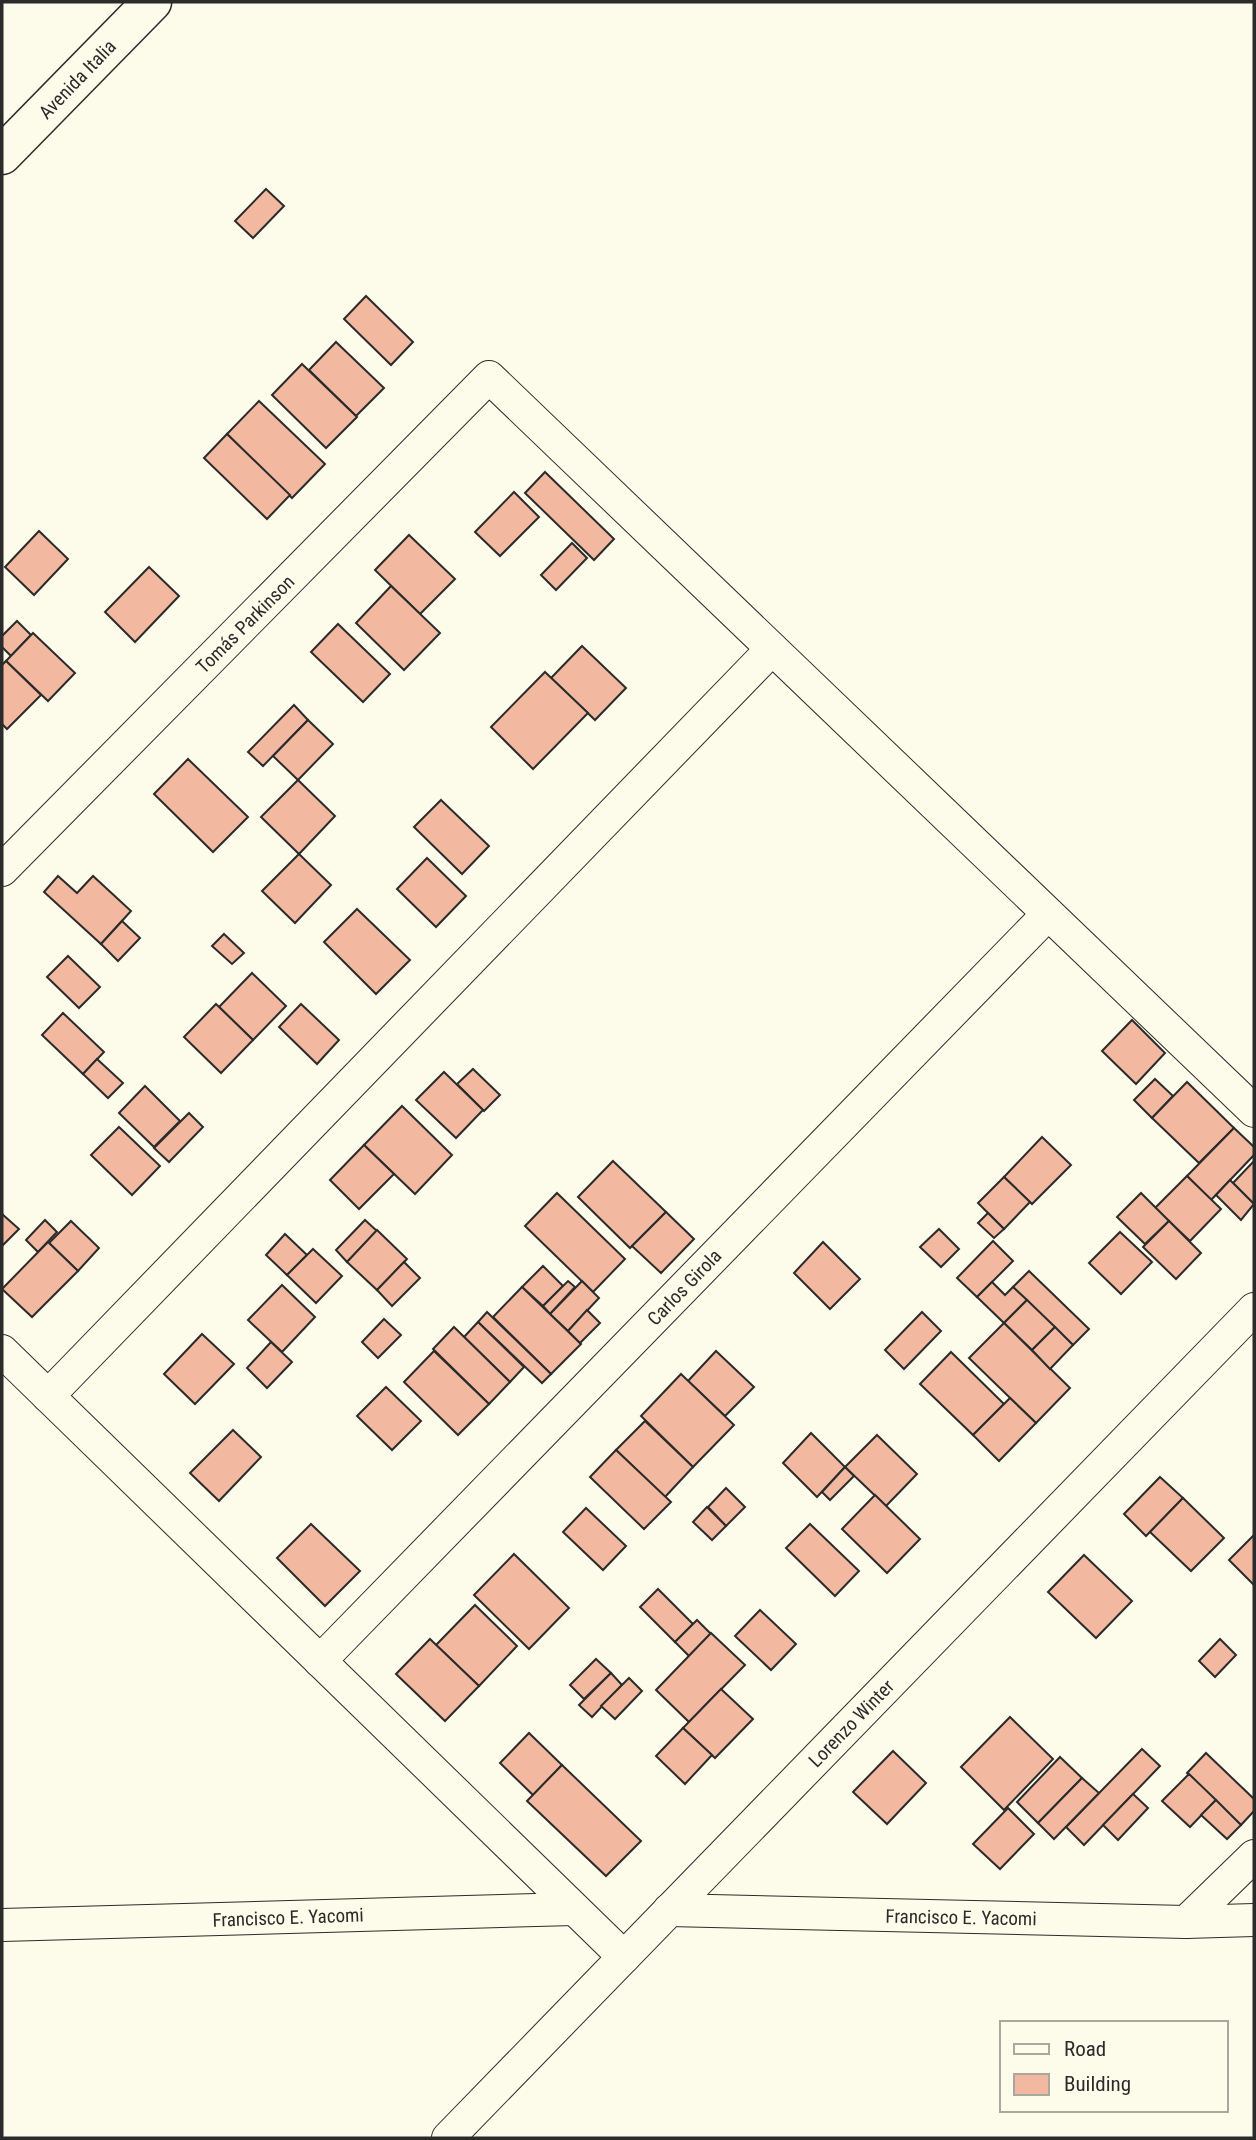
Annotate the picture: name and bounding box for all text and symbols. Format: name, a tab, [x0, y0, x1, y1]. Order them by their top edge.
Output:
street label: Avenida Italia	[34, 35, 121, 124]
street label: Tomás Parkinson	[191, 570, 299, 678]
street label: Carlos Girola	[642, 1245, 726, 1330]
street label: Lorenzo Winter	[804, 1675, 899, 1772]
street label: Francisco E. Yacomi	[212, 1903, 364, 1932]
street label: Francisco E. Yacomi	[885, 1905, 1037, 1930]
legend	[1000, 2021, 1228, 2112]
text: Road	[1064, 2037, 1106, 2061]
text: Building	[1064, 2072, 1131, 2096]

